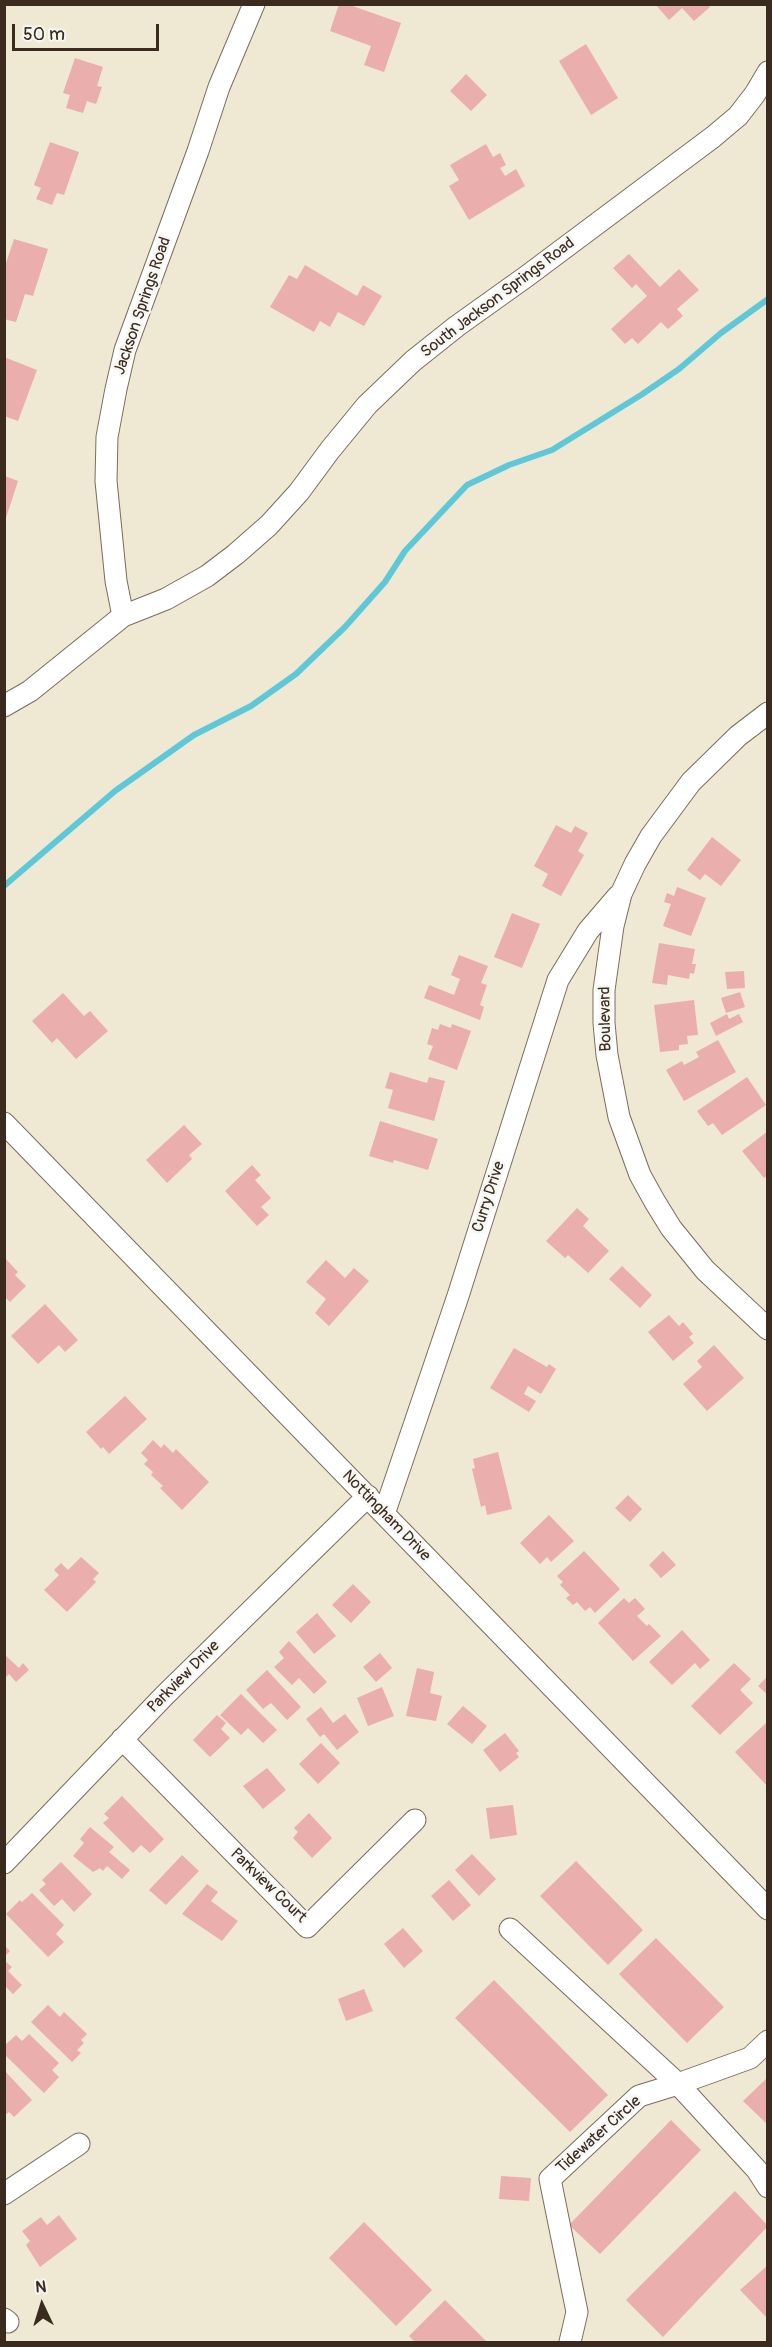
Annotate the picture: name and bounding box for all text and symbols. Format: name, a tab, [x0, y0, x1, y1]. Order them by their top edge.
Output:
scale bar	[15, 12, 162, 50]
text: 50 m	[23, 23, 65, 46]
street label: South Jackson Springs Road	[417, 234, 579, 362]
street label: Jackson Springs Road	[110, 235, 176, 377]
street label: Boulevard	[596, 986, 616, 1052]
street label: Curry Drive	[468, 1159, 510, 1235]
street label: Nottingham Drive	[338, 1467, 434, 1565]
street label: Parkview Drive	[144, 1637, 224, 1717]
street label: Parkview Court	[226, 1845, 310, 1927]
street label: Tidewater Circle	[553, 2092, 645, 2178]
north arrow	[12, 2275, 72, 2335]
text: N	[35, 2277, 47, 2297]

